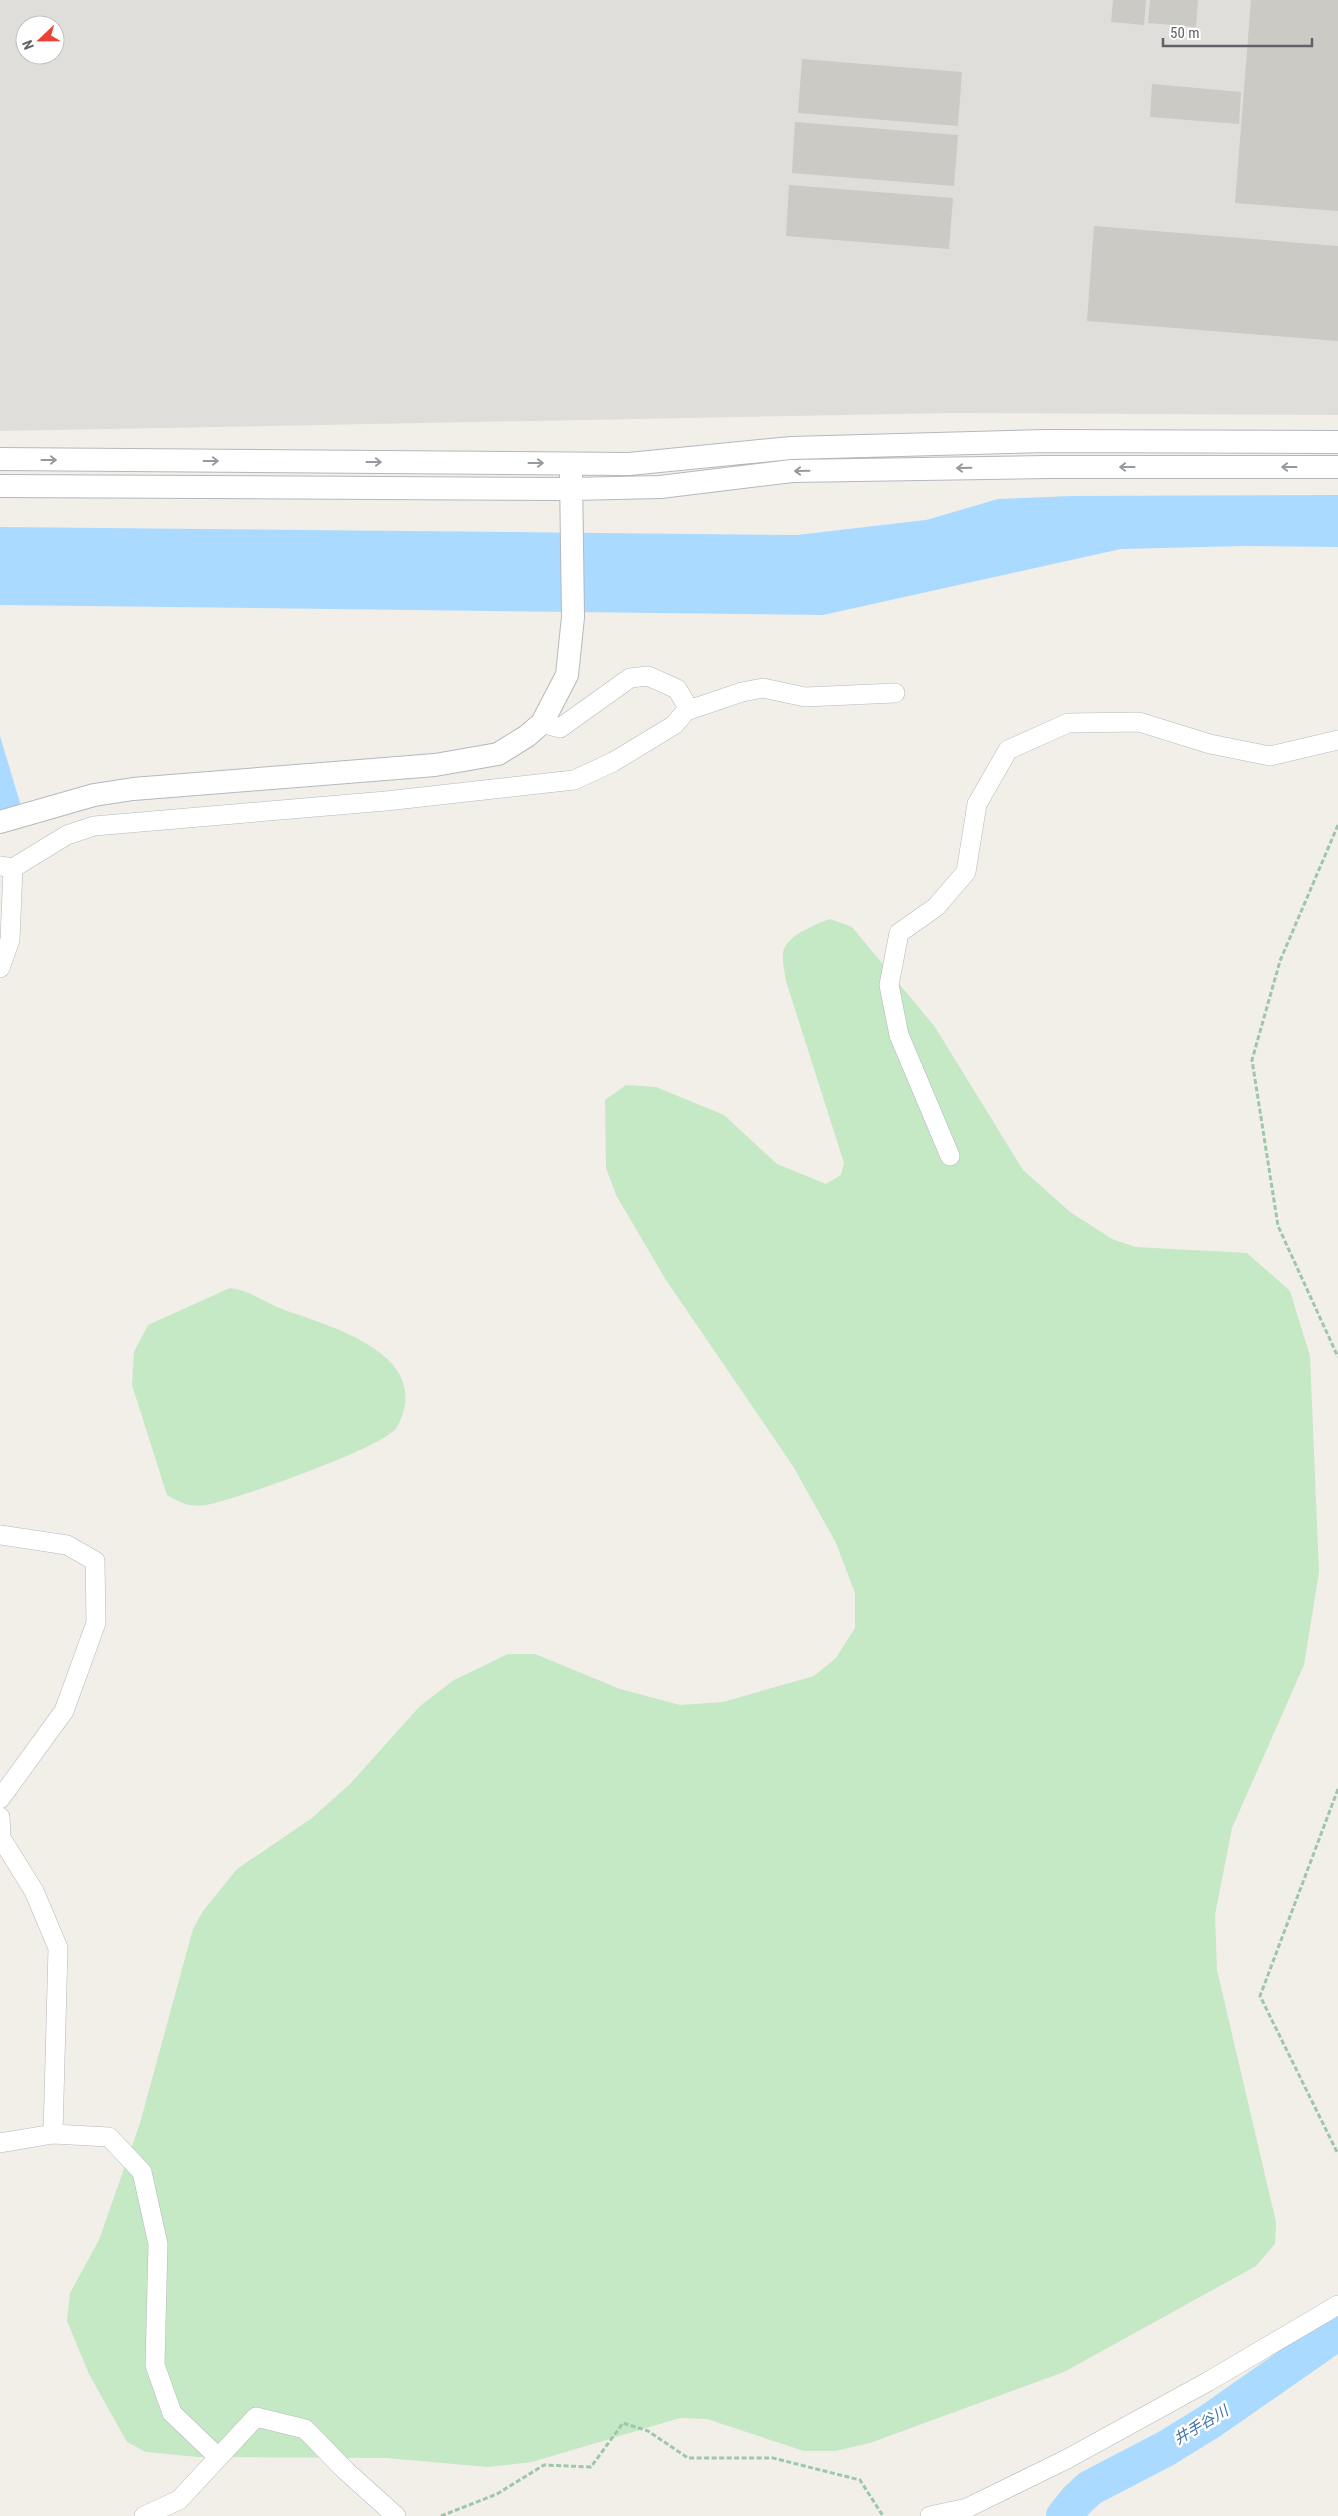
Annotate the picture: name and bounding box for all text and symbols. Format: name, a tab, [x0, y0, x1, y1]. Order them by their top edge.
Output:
north arrow	[15, 15, 65, 65]
scale bar	[1163, 15, 1312, 47]
text: 50 m	[1170, 24, 1200, 42]
text: N	[19, 38, 37, 52]
one-way arrow	[40, 455, 56, 464]
one-way arrow	[202, 456, 219, 466]
one-way arrow	[365, 457, 381, 467]
one-way arrow	[528, 458, 544, 468]
one-way arrow	[1119, 462, 1136, 472]
one-way arrow	[1282, 462, 1298, 472]
one-way arrow	[957, 464, 973, 473]
one-way arrow	[794, 466, 810, 476]
water label: 井手谷川	[1171, 2401, 1233, 2448]

